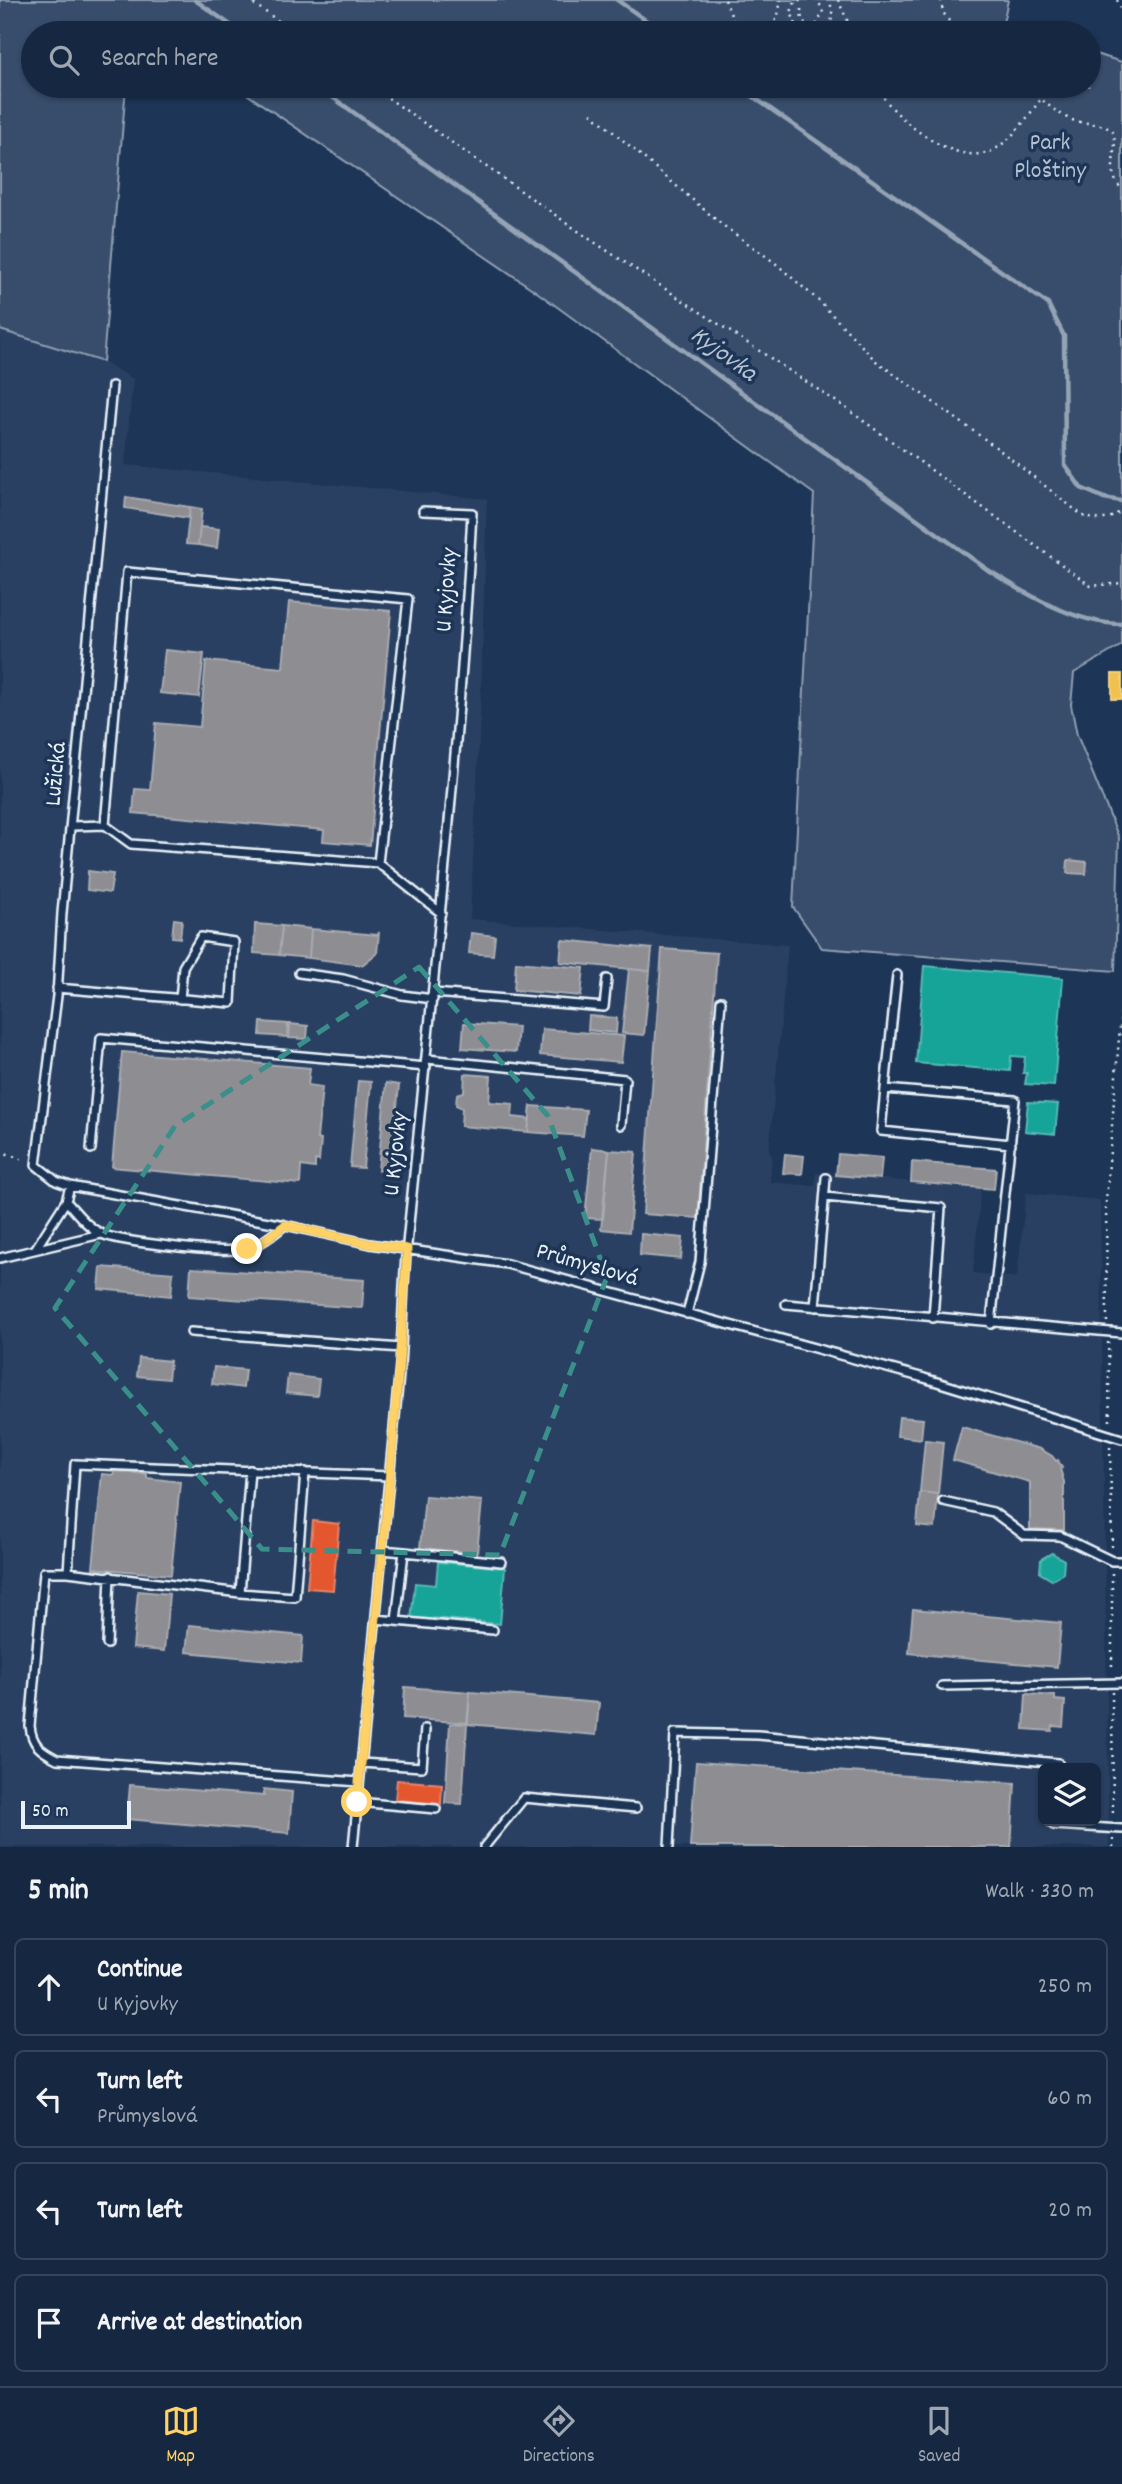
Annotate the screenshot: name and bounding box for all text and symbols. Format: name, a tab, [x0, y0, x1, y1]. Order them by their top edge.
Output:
search box	[21, 21, 1101, 98]
icon: search	[45, 41, 83, 79]
text: Search here	[101, 41, 219, 78]
park label: Park Ploštiny	[1014, 127, 1087, 189]
water label: Kyjovka	[682, 318, 766, 393]
street label: U Kyjovky	[428, 545, 468, 633]
street label: Lužická	[37, 740, 77, 808]
street label: U Kyjovky	[376, 1109, 418, 1198]
route end	[231, 1233, 262, 1264]
street label: Průmyslová	[532, 1235, 642, 1297]
map controls	[1038, 1763, 1101, 1826]
button: layers	[1038, 1763, 1101, 1826]
route start	[341, 1786, 372, 1817]
scale bar	[21, 1798, 131, 1830]
text: 50 m	[32, 1799, 69, 1826]
text: 5 min	[28, 1871, 89, 1914]
text: Walk · 330 m	[985, 1876, 1094, 1909]
text: Continue	[97, 1952, 182, 1989]
icon: ahead	[30, 1968, 68, 2006]
text: 250 m	[1038, 1971, 1092, 2004]
text: U Kyjovky	[97, 1989, 178, 2022]
text: Turn left	[97, 2064, 183, 2101]
icon: left	[30, 2080, 68, 2118]
text: 60 m	[1047, 2083, 1092, 2116]
text: Průmyslová	[97, 2101, 197, 2134]
icon: left	[30, 2192, 68, 2230]
text: Turn left	[97, 2193, 183, 2230]
text: 20 m	[1048, 2195, 1092, 2228]
icon: arrive	[30, 2304, 68, 2342]
text: Arrive at destination	[97, 2305, 302, 2342]
tab: Map	[162, 2402, 200, 2471]
tab: Directions	[523, 2402, 595, 2471]
tab: Saved	[918, 2402, 960, 2471]

